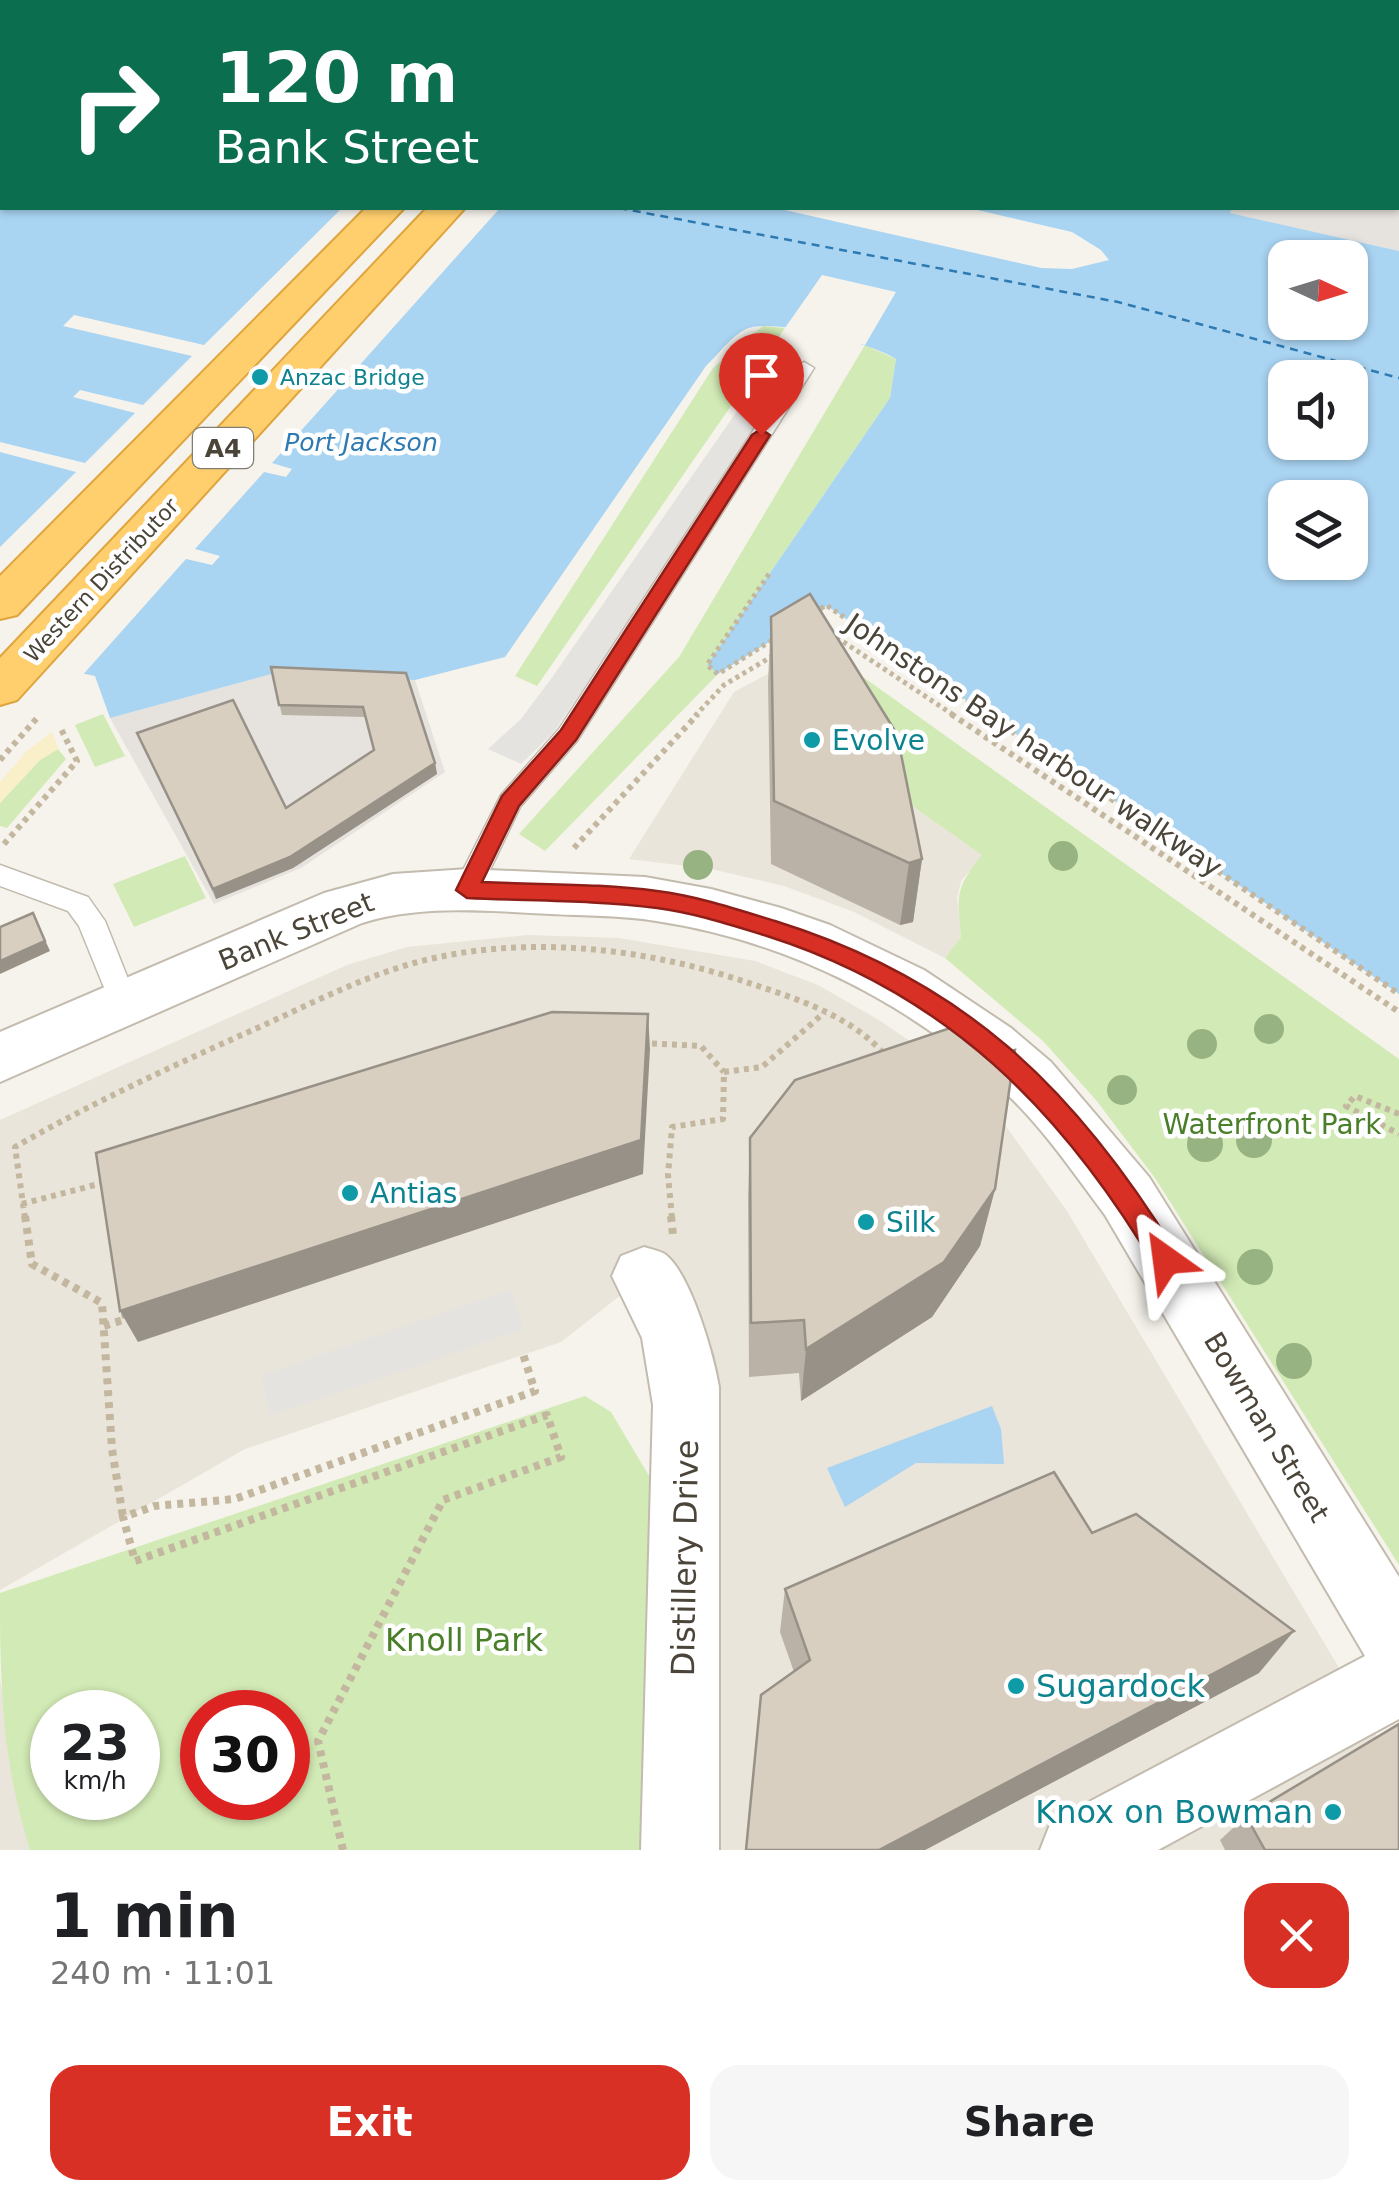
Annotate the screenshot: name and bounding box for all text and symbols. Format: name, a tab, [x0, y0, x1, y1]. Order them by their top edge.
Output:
text: 120 m	[215, 37, 458, 119]
icon: right	[50, 40, 180, 170]
text: Bank Street	[215, 121, 479, 174]
north arrow	[1268, 240, 1368, 340]
map controls	[1268, 240, 1368, 580]
pin	[719, 333, 804, 436]
icon: arrive	[734, 348, 789, 403]
button: sound	[1268, 360, 1368, 460]
place label: Anzac Bridge	[280, 365, 425, 390]
marker: Anzac Bridge	[249, 366, 271, 388]
road number: A4	[193, 428, 253, 468]
water label: Port Jackson	[284, 428, 438, 457]
button: layers	[1268, 480, 1368, 580]
street label: Western Distributor	[19, 493, 184, 667]
street label: Johnstons Bay harbour walkway	[838, 606, 1228, 884]
place label: Evolve	[832, 724, 925, 757]
marker: Evolve	[801, 729, 823, 751]
street label: Bank Street	[214, 885, 379, 978]
park label: Waterfront Park	[1163, 1108, 1382, 1141]
place label: Antias	[370, 1177, 457, 1210]
marker: Antias	[339, 1182, 361, 1204]
place label: Silk	[886, 1206, 936, 1239]
position arrow	[1114, 1208, 1218, 1312]
marker: Silk	[855, 1211, 877, 1233]
street label: Bowman Street	[1197, 1326, 1336, 1528]
street label: Distillery Drive	[664, 1439, 706, 1677]
park label: Knoll Park	[385, 1621, 543, 1659]
place label: Sugardock	[1036, 1667, 1206, 1705]
marker: Sugardock	[1005, 1675, 1027, 1697]
speed limit sign: 30	[180, 1690, 310, 1820]
text: 23	[60, 1714, 130, 1772]
text: km/h	[63, 1766, 127, 1795]
place label: Knox on Bowman	[1035, 1793, 1313, 1831]
marker: Knox on Bowman	[1322, 1801, 1344, 1823]
text: 1 min	[50, 1881, 238, 1951]
button: close	[1244, 1883, 1349, 1988]
text: 240 m · 11:01	[50, 1954, 275, 1992]
button: Exit	[50, 2065, 690, 2180]
button: Share	[710, 2065, 1349, 2180]

